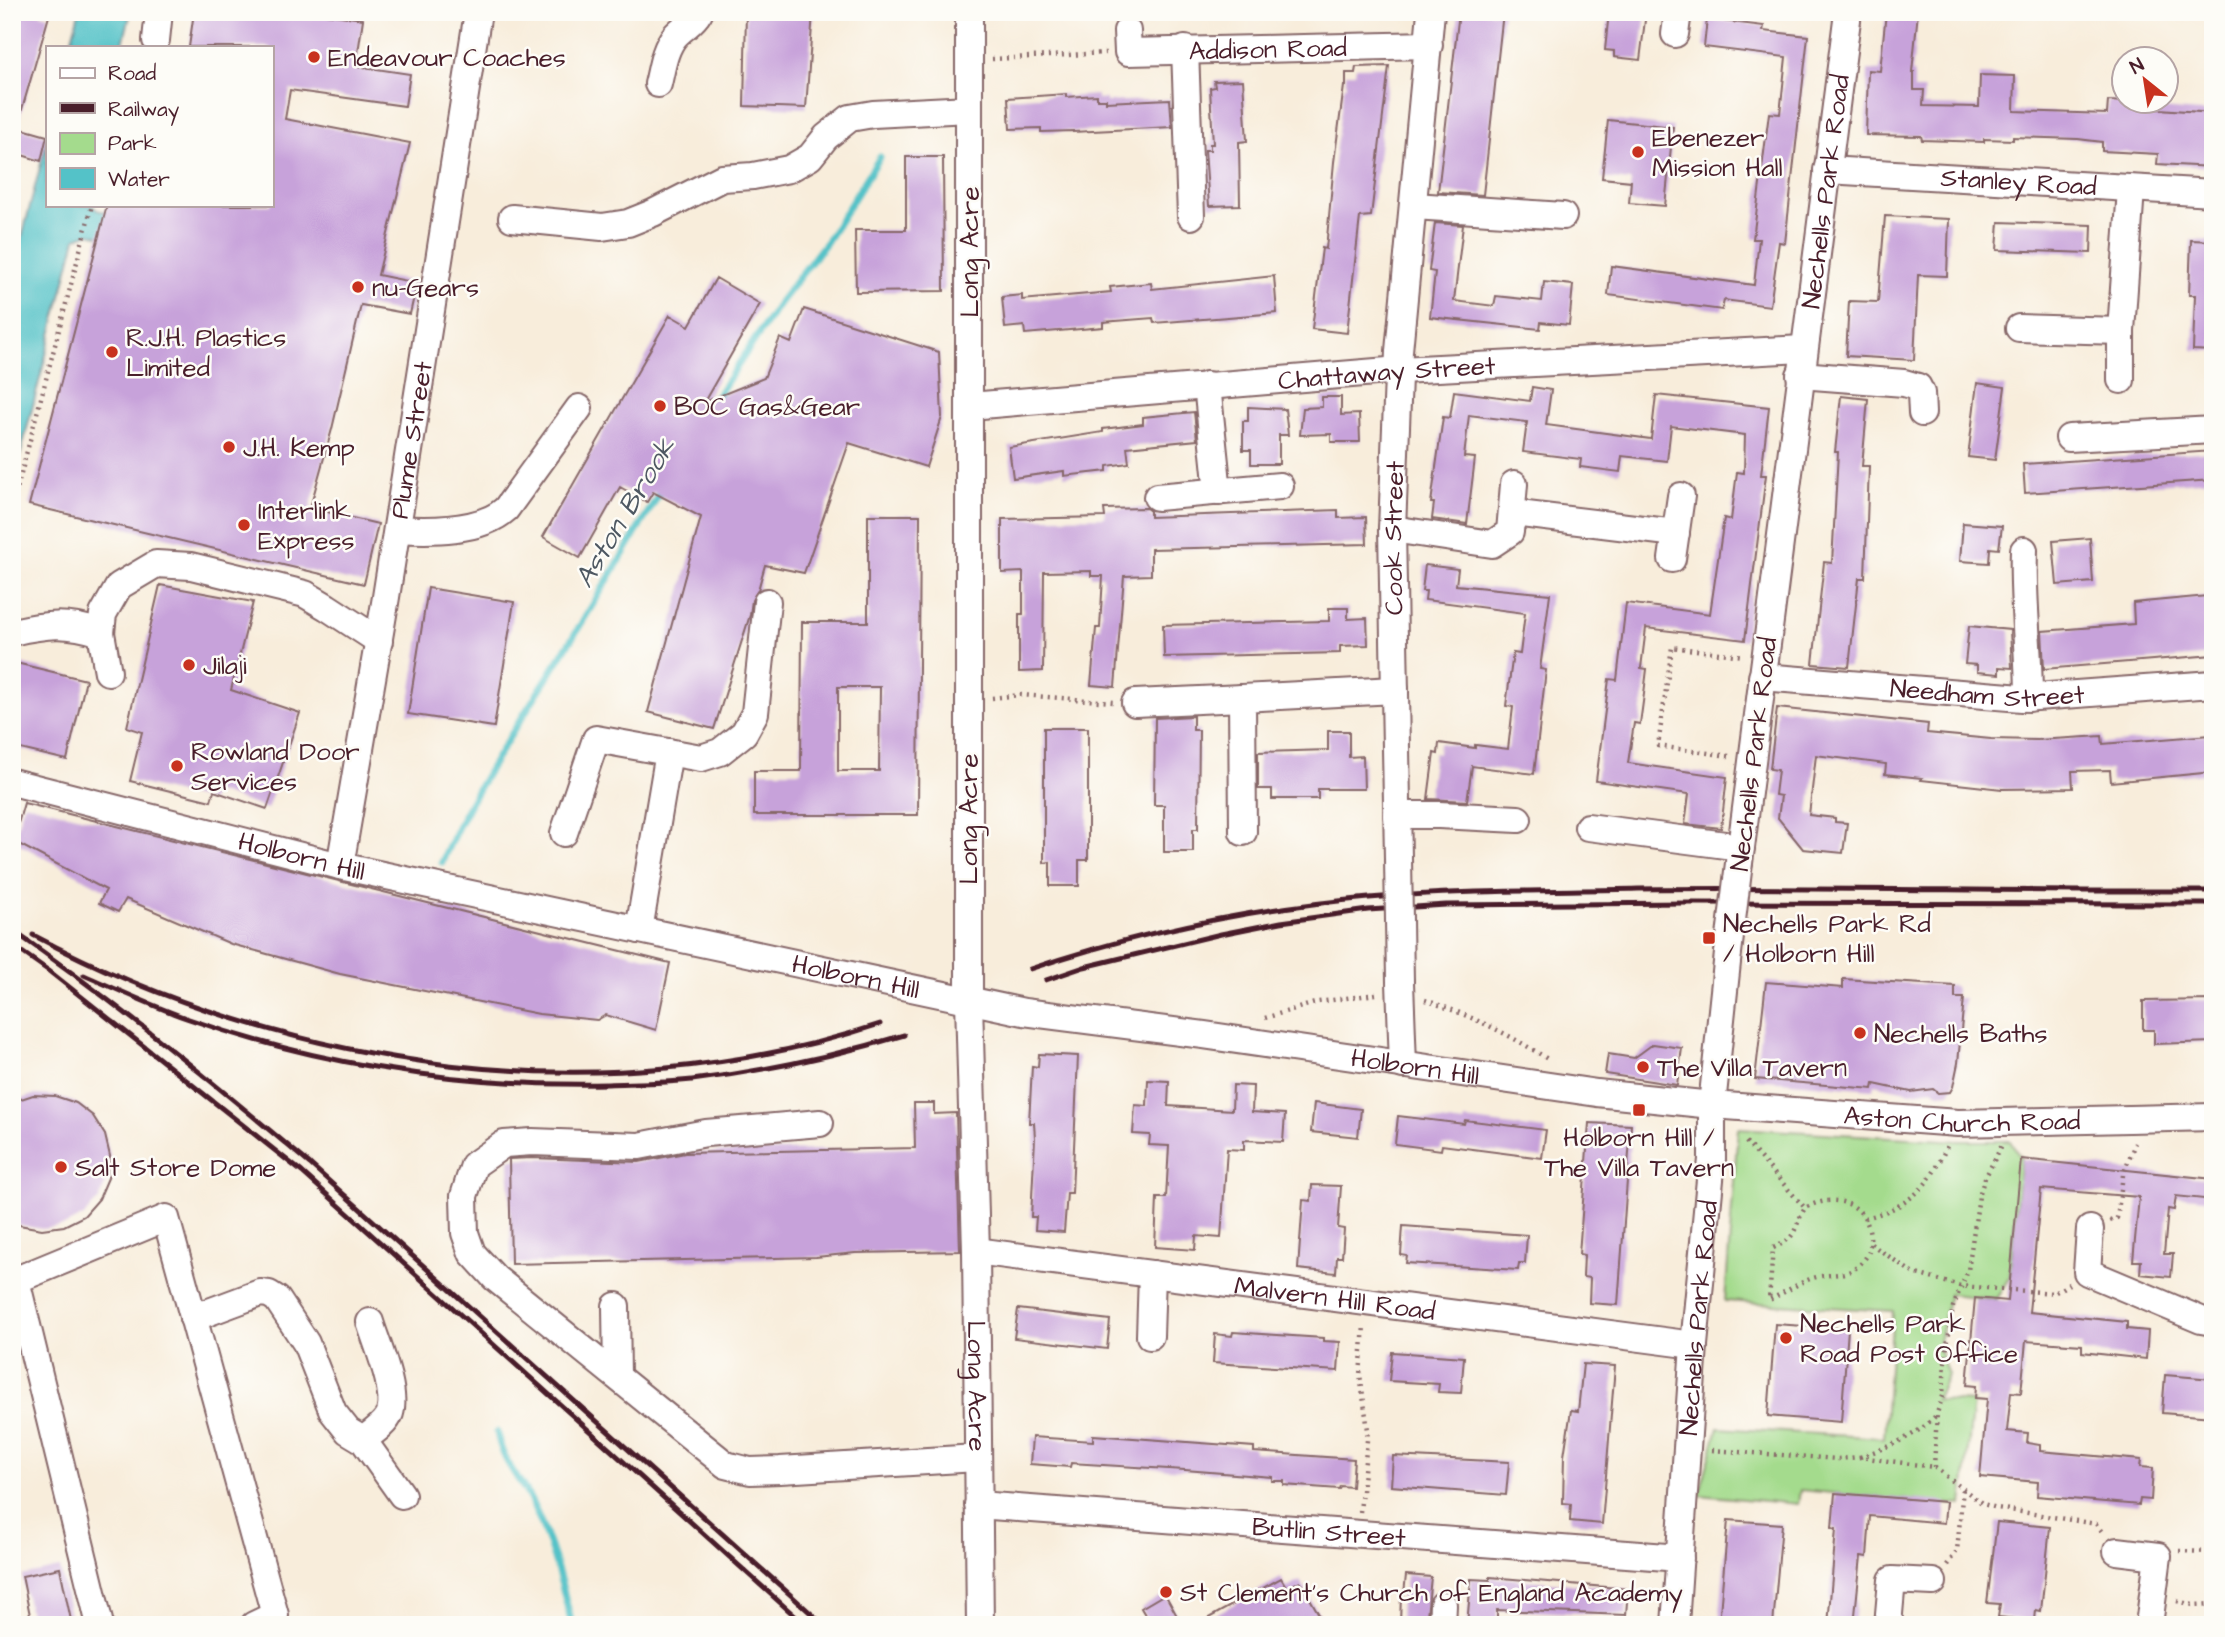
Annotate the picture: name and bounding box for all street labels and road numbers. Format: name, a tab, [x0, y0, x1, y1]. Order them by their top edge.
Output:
street label: Addison Road	[1188, 30, 1347, 70]
street label: Nechells Park Road	[1793, 72, 1859, 311]
street label: Stanley Road	[1940, 160, 2098, 205]
street label: Long Acre	[952, 187, 990, 317]
street label: Chattaway Street	[1276, 348, 1497, 399]
street label: Plume Street	[382, 358, 442, 521]
street label: Cook Street	[1375, 460, 1414, 616]
street label: Nechells Park Road	[1722, 635, 1786, 873]
street label: Needham Street	[1889, 670, 2086, 717]
street label: Long Acre	[951, 754, 989, 884]
street label: Holborn Hill	[234, 824, 368, 890]
street label: Holborn Hill	[789, 946, 923, 1008]
street label: Holborn Hill	[1348, 1040, 1482, 1094]
street label: Aston Church Road	[1843, 1098, 2081, 1142]
street label: Nechells Park Road	[1671, 1199, 1727, 1437]
street label: Malvern Hill Road	[1232, 1268, 1437, 1330]
street label: Long Acre	[956, 1320, 995, 1452]
street label: Butlin Street	[1251, 1509, 1408, 1556]

